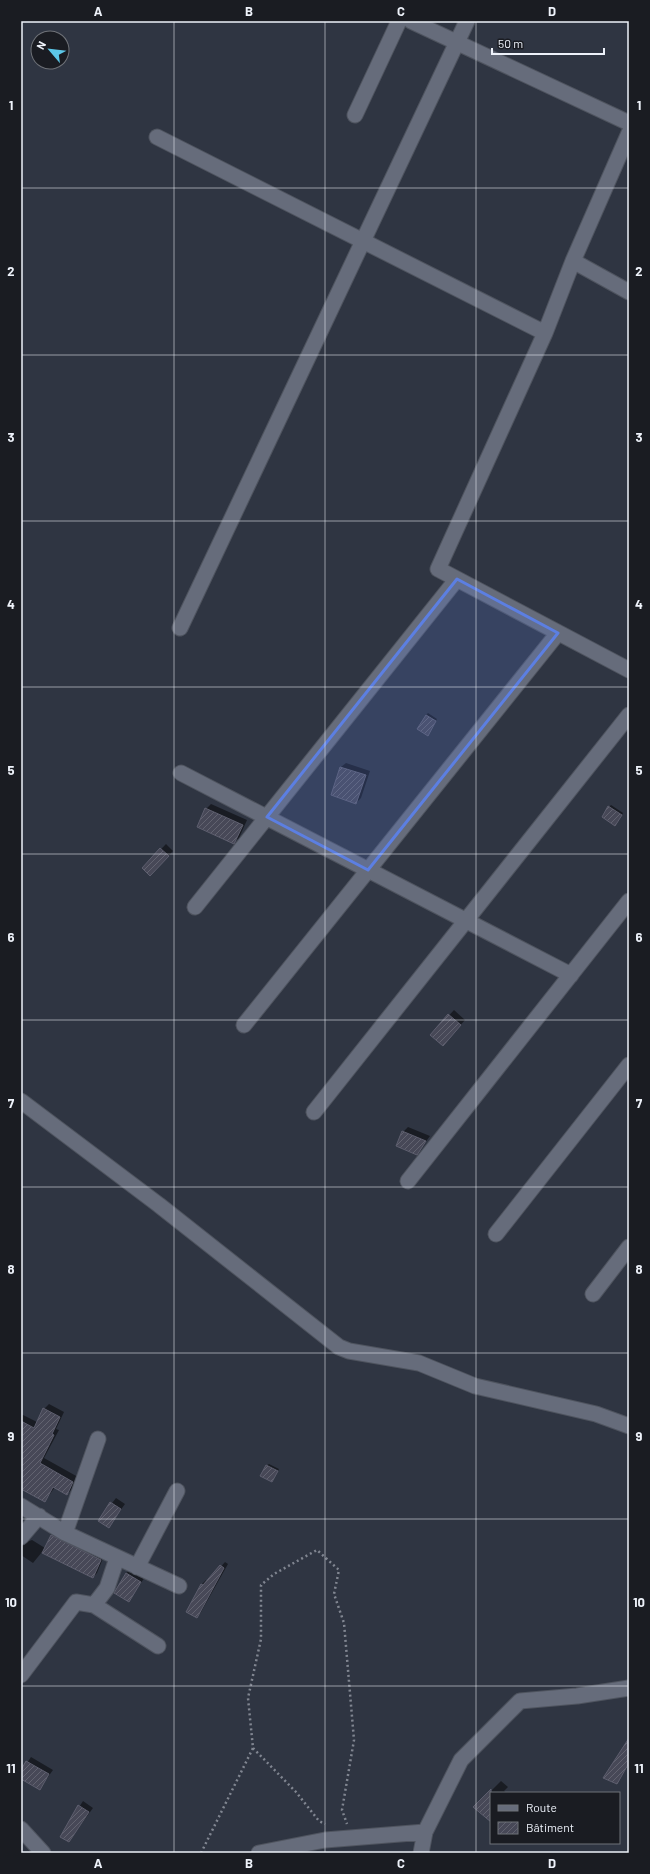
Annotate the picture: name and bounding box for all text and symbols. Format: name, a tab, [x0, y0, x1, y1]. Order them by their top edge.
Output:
text: A	[94, 3, 103, 19]
text: B	[245, 3, 253, 19]
text: C	[397, 3, 405, 19]
text: D	[548, 3, 556, 19]
north arrow	[30, 30, 70, 70]
scale bar	[492, 30, 604, 56]
text: 50 m	[498, 36, 523, 50]
text: N	[33, 39, 48, 51]
text: 1	[9, 97, 13, 113]
text: 1	[637, 97, 641, 113]
text: 2	[7, 263, 15, 279]
text: 2	[635, 263, 643, 279]
text: 3	[7, 429, 15, 445]
text: 3	[635, 429, 643, 445]
text: 4	[7, 596, 15, 612]
text: 4	[635, 596, 643, 612]
text: 5	[7, 762, 15, 778]
text: 5	[635, 762, 643, 778]
text: 6	[8, 929, 15, 945]
text: 6	[636, 929, 643, 945]
text: 7	[8, 1095, 15, 1111]
text: 7	[636, 1095, 643, 1111]
text: 8	[7, 1261, 15, 1277]
text: 8	[635, 1261, 643, 1277]
text: 9	[8, 1428, 15, 1444]
text: 9	[636, 1428, 643, 1444]
text: 10	[5, 1594, 17, 1610]
text: 10	[633, 1594, 645, 1610]
text: 11	[6, 1760, 16, 1776]
text: 11	[634, 1760, 644, 1776]
legend	[490, 1792, 620, 1844]
text: Route	[526, 1800, 557, 1814]
text: Bâtiment	[526, 1820, 574, 1834]
text: A	[94, 1855, 103, 1871]
text: B	[245, 1855, 253, 1871]
text: C	[397, 1855, 405, 1871]
text: D	[548, 1855, 556, 1871]

